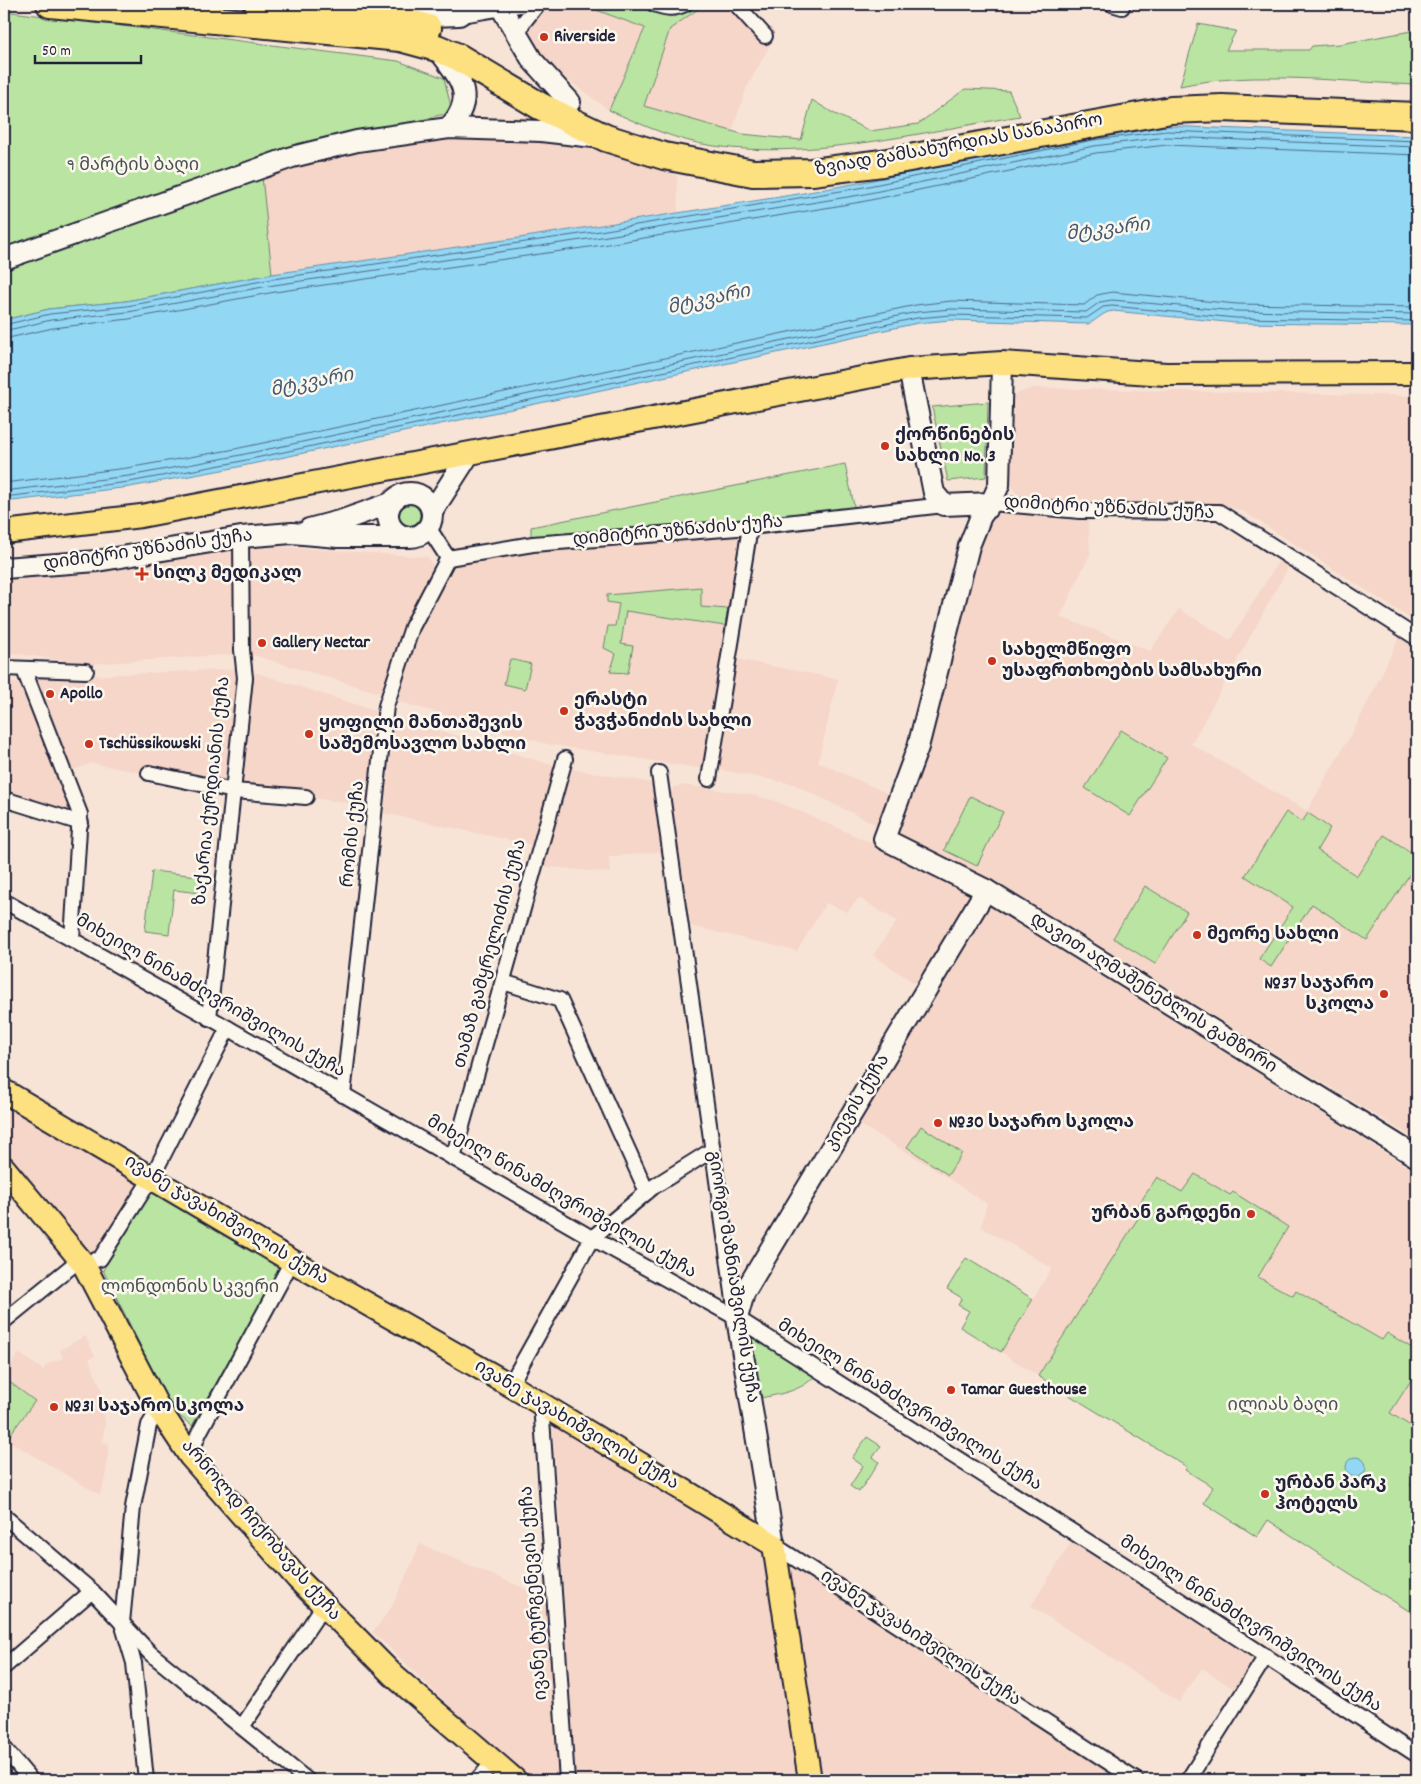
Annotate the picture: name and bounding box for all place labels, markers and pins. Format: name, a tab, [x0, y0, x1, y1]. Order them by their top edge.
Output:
place label: Riverside	[554, 25, 615, 50]
marker: Riverside	[538, 31, 550, 43]
place label: ქორწინების სახლი No. 3	[895, 424, 1014, 470]
marker: ქორწინების სახლი No. 3	[879, 440, 891, 452]
place label: სილკ მედიკალ	[153, 562, 302, 587]
marker: სილკ მედიკალ	[135, 567, 149, 581]
place label: Gallery Nectar	[272, 631, 370, 656]
marker: Gallery Nectar	[256, 637, 268, 649]
place label: სახელმწიფო უსაფრთხოების სამსახური	[1002, 639, 1262, 685]
marker: სახელმწიფო უსაფრთხოების სამსახური	[986, 655, 998, 667]
place label: Apollo	[60, 682, 103, 707]
marker: Apollo	[44, 688, 56, 700]
place label: ერასტი ჭავჭანიძის სახლი	[574, 689, 752, 735]
marker: ერასტი ჭავჭანიძის სახლი	[558, 705, 570, 717]
place label: ყოფილი მანთაშევის საშემოსავლო სახლი	[319, 712, 526, 758]
marker: ყოფილი მანთაშევის საშემოსავლო სახლი	[303, 728, 315, 740]
place label: Tschüssikowski	[99, 732, 201, 757]
marker: Tschüssikowski	[83, 738, 95, 750]
place label: მეორე სახლი	[1207, 923, 1339, 948]
marker: მეორე სახლი	[1191, 929, 1203, 941]
place label: №37 საჯარო სკოლა	[1264, 972, 1374, 1018]
marker: №37 საჯარო სკოლა	[1378, 988, 1390, 1000]
place label: №30 საჯარო სკოლა	[948, 1111, 1134, 1136]
marker: №30 საჯარო სკოლა	[932, 1117, 944, 1129]
place label: ურბან გარდენი	[1091, 1202, 1241, 1227]
marker: ურბან გარდენი	[1245, 1208, 1257, 1220]
place label: Tamar Guesthouse	[961, 1378, 1087, 1403]
marker: Tamar Guesthouse	[945, 1384, 957, 1396]
place label: №31 საჯარო სკოლა	[64, 1395, 244, 1420]
marker: №31 საჯარო სკოლა	[48, 1401, 60, 1413]
place label: ურბან პარკ ჰოტელს	[1275, 1472, 1386, 1518]
marker: ურბან პარკ ჰოტელს	[1259, 1488, 1271, 1500]

